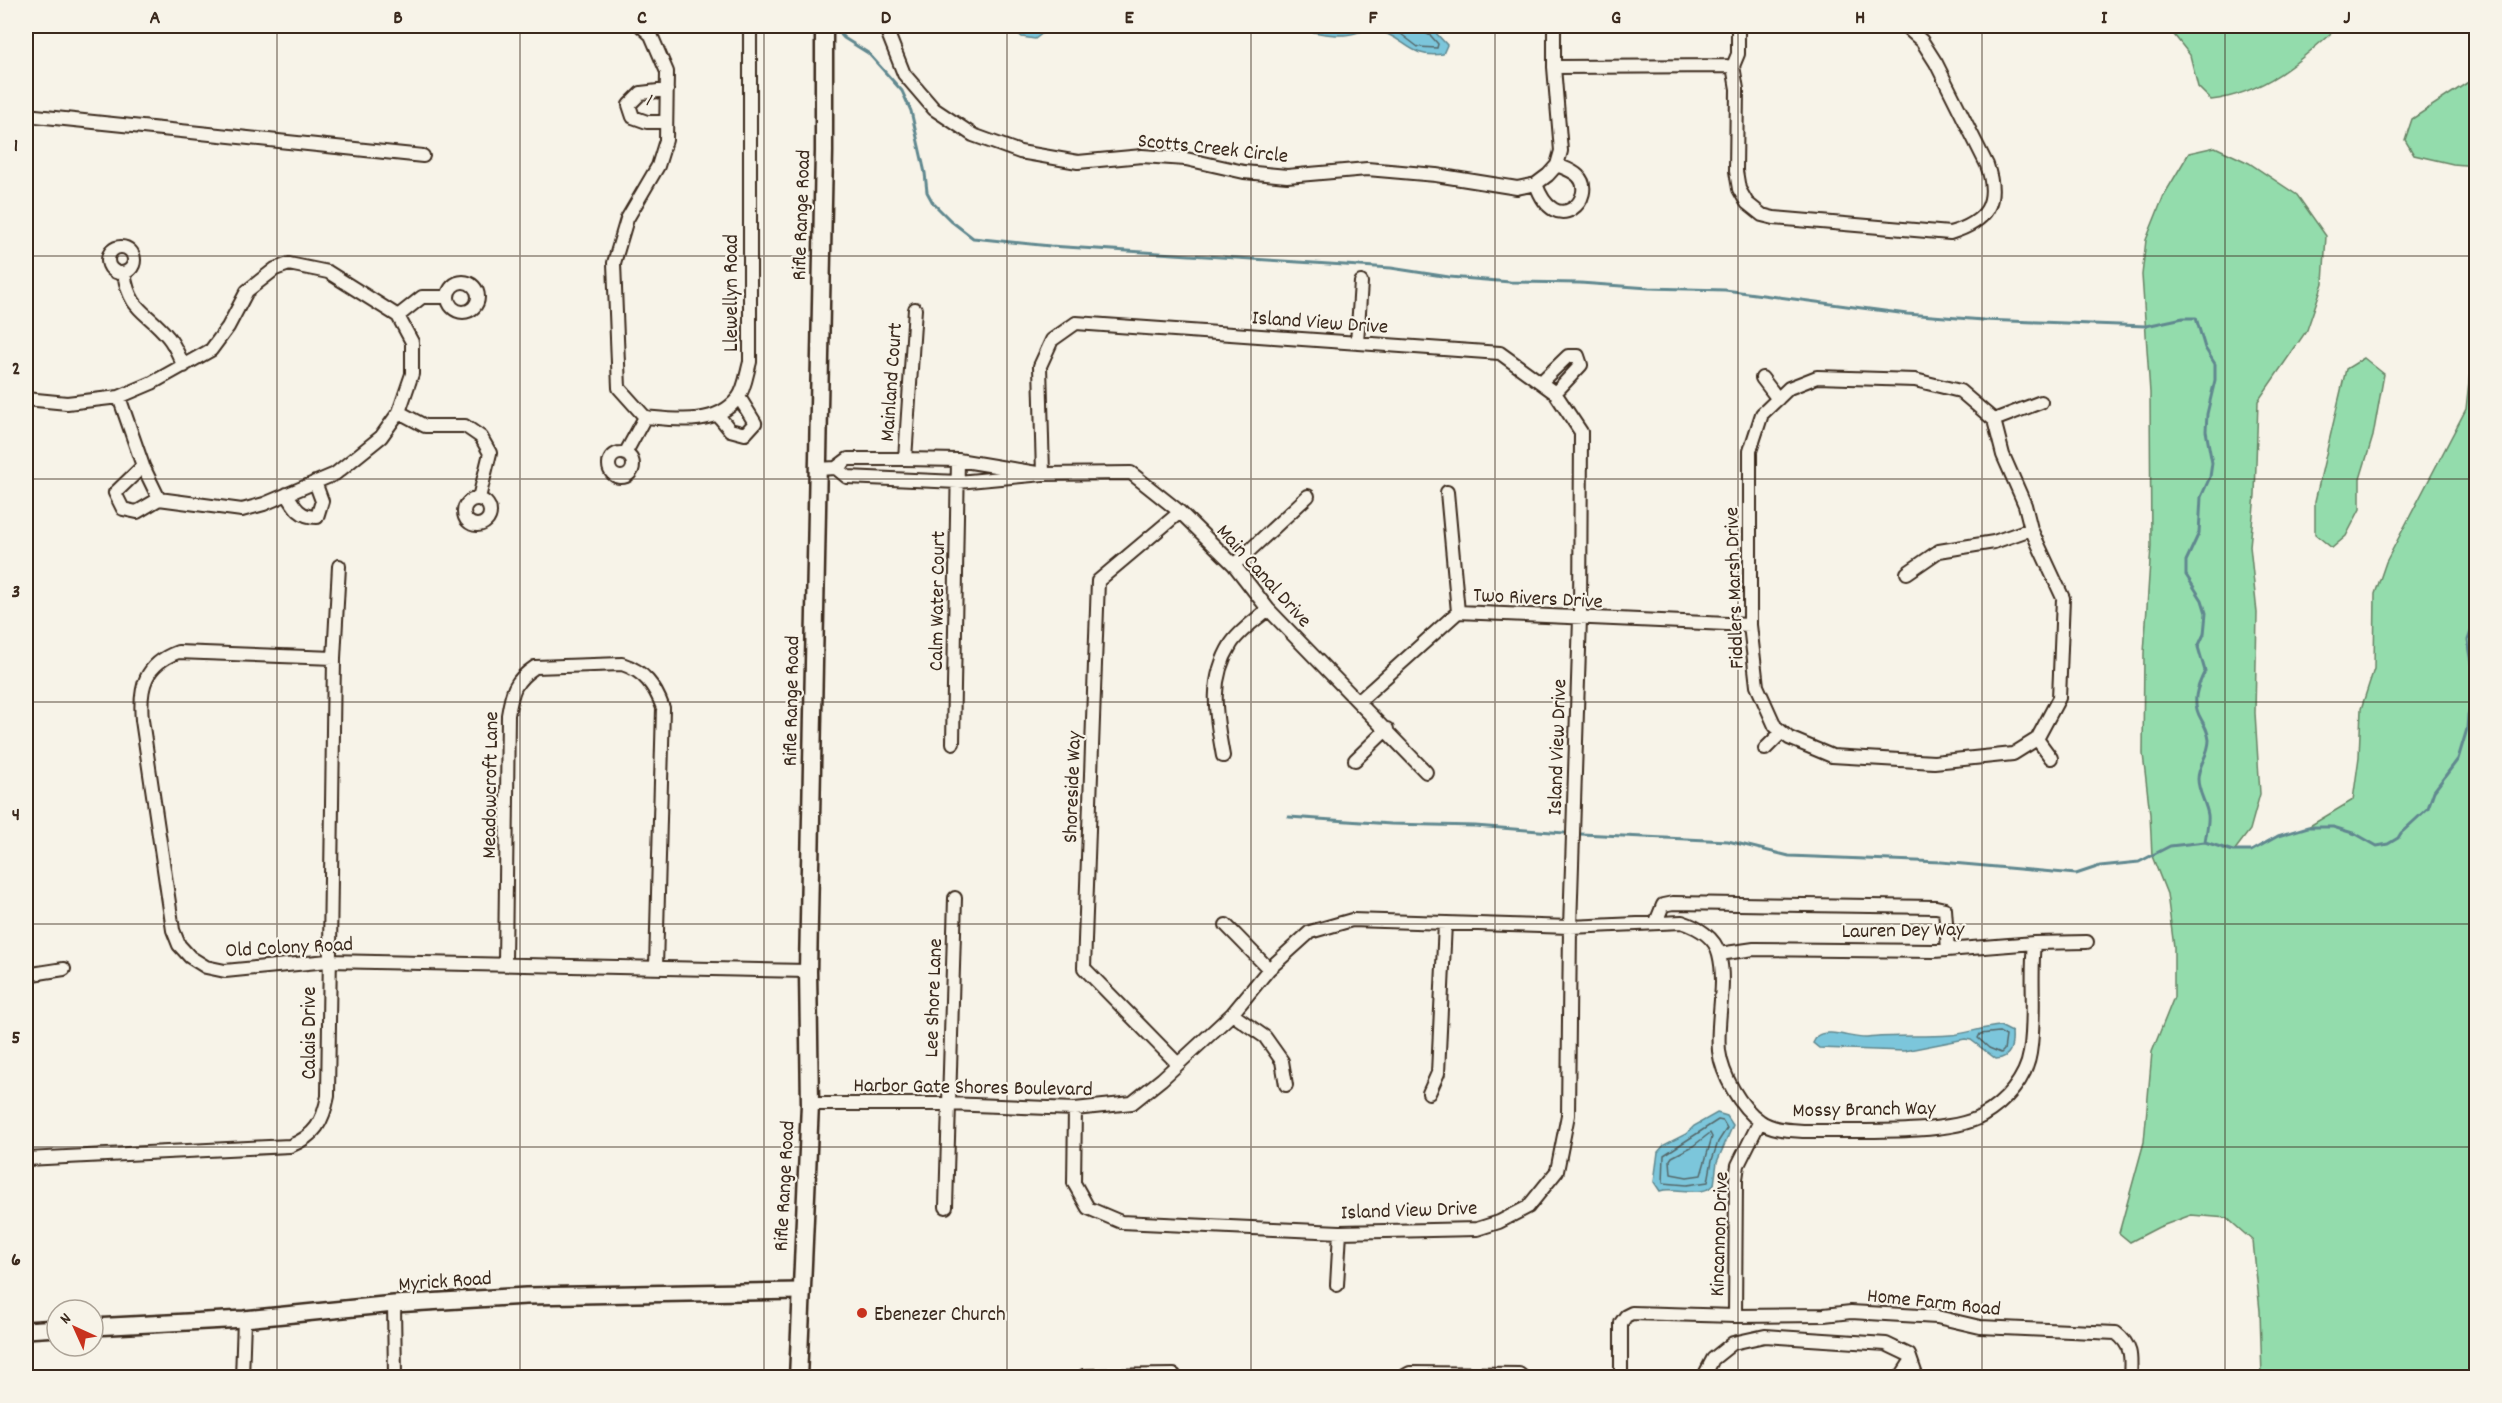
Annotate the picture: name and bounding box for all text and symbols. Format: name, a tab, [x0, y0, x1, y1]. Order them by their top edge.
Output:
text: A	[150, 5, 161, 33]
text: B	[393, 5, 403, 33]
text: C	[637, 5, 647, 33]
text: D	[881, 5, 892, 33]
text: E	[1124, 5, 1134, 33]
text: F	[1369, 5, 1379, 33]
text: G	[1611, 5, 1621, 33]
text: H	[1855, 5, 1865, 33]
text: I	[2101, 5, 2108, 33]
text: J	[2343, 5, 2351, 33]
street label: 1	[640, 87, 658, 116]
street label: Scotts Creek Circle	[1136, 127, 1289, 173]
text: 1	[14, 133, 18, 161]
street label: Rifle Range Road	[786, 149, 820, 281]
street label: Llewellyn Road	[718, 234, 748, 352]
street label: Island View Drive	[1251, 304, 1389, 344]
street label: Mainland Court	[874, 321, 912, 443]
text: 2	[12, 356, 20, 384]
street label: Fiddlers Marsh Drive	[1718, 506, 1754, 670]
street label: Main Canal Drive	[1208, 518, 1318, 636]
street label: Calm Water Court	[923, 530, 955, 671]
text: 3	[12, 579, 20, 607]
street label: Two Rivers Drive	[1472, 582, 1604, 618]
street label: Rifle Range Road	[777, 635, 809, 767]
street label: Island View Drive	[1542, 678, 1576, 816]
street label: Meadowcroft Lane	[476, 711, 508, 859]
street label: Shoreside Way	[1057, 730, 1091, 844]
text: 4	[12, 802, 20, 830]
street label: Lauren Dey Way	[1841, 916, 1965, 948]
street label: Old Colony Road	[224, 931, 354, 967]
street label: Lee Shore Lane	[918, 938, 952, 1058]
street label: Calais Drive	[296, 986, 326, 1080]
text: 5	[11, 1025, 21, 1053]
street label: Harbor Gate Shores Boulevard	[853, 1072, 1093, 1106]
street label: Mossy Branch Way	[1792, 1095, 1936, 1127]
street label: Rifle Range Road	[768, 1120, 804, 1252]
street label: Kincannon Drive	[1704, 1171, 1738, 1297]
street label: Island View Drive	[1340, 1195, 1478, 1229]
text: 6	[11, 1247, 21, 1275]
street label: Myrick Road	[397, 1265, 493, 1301]
street label: Home Farm Road	[1865, 1282, 2002, 1326]
north arrow	[45, 1298, 105, 1358]
place label: Ebenezer Church	[874, 1301, 1006, 1331]
marker: Ebenezer Church	[855, 1306, 869, 1320]
text: N	[55, 1308, 77, 1330]

